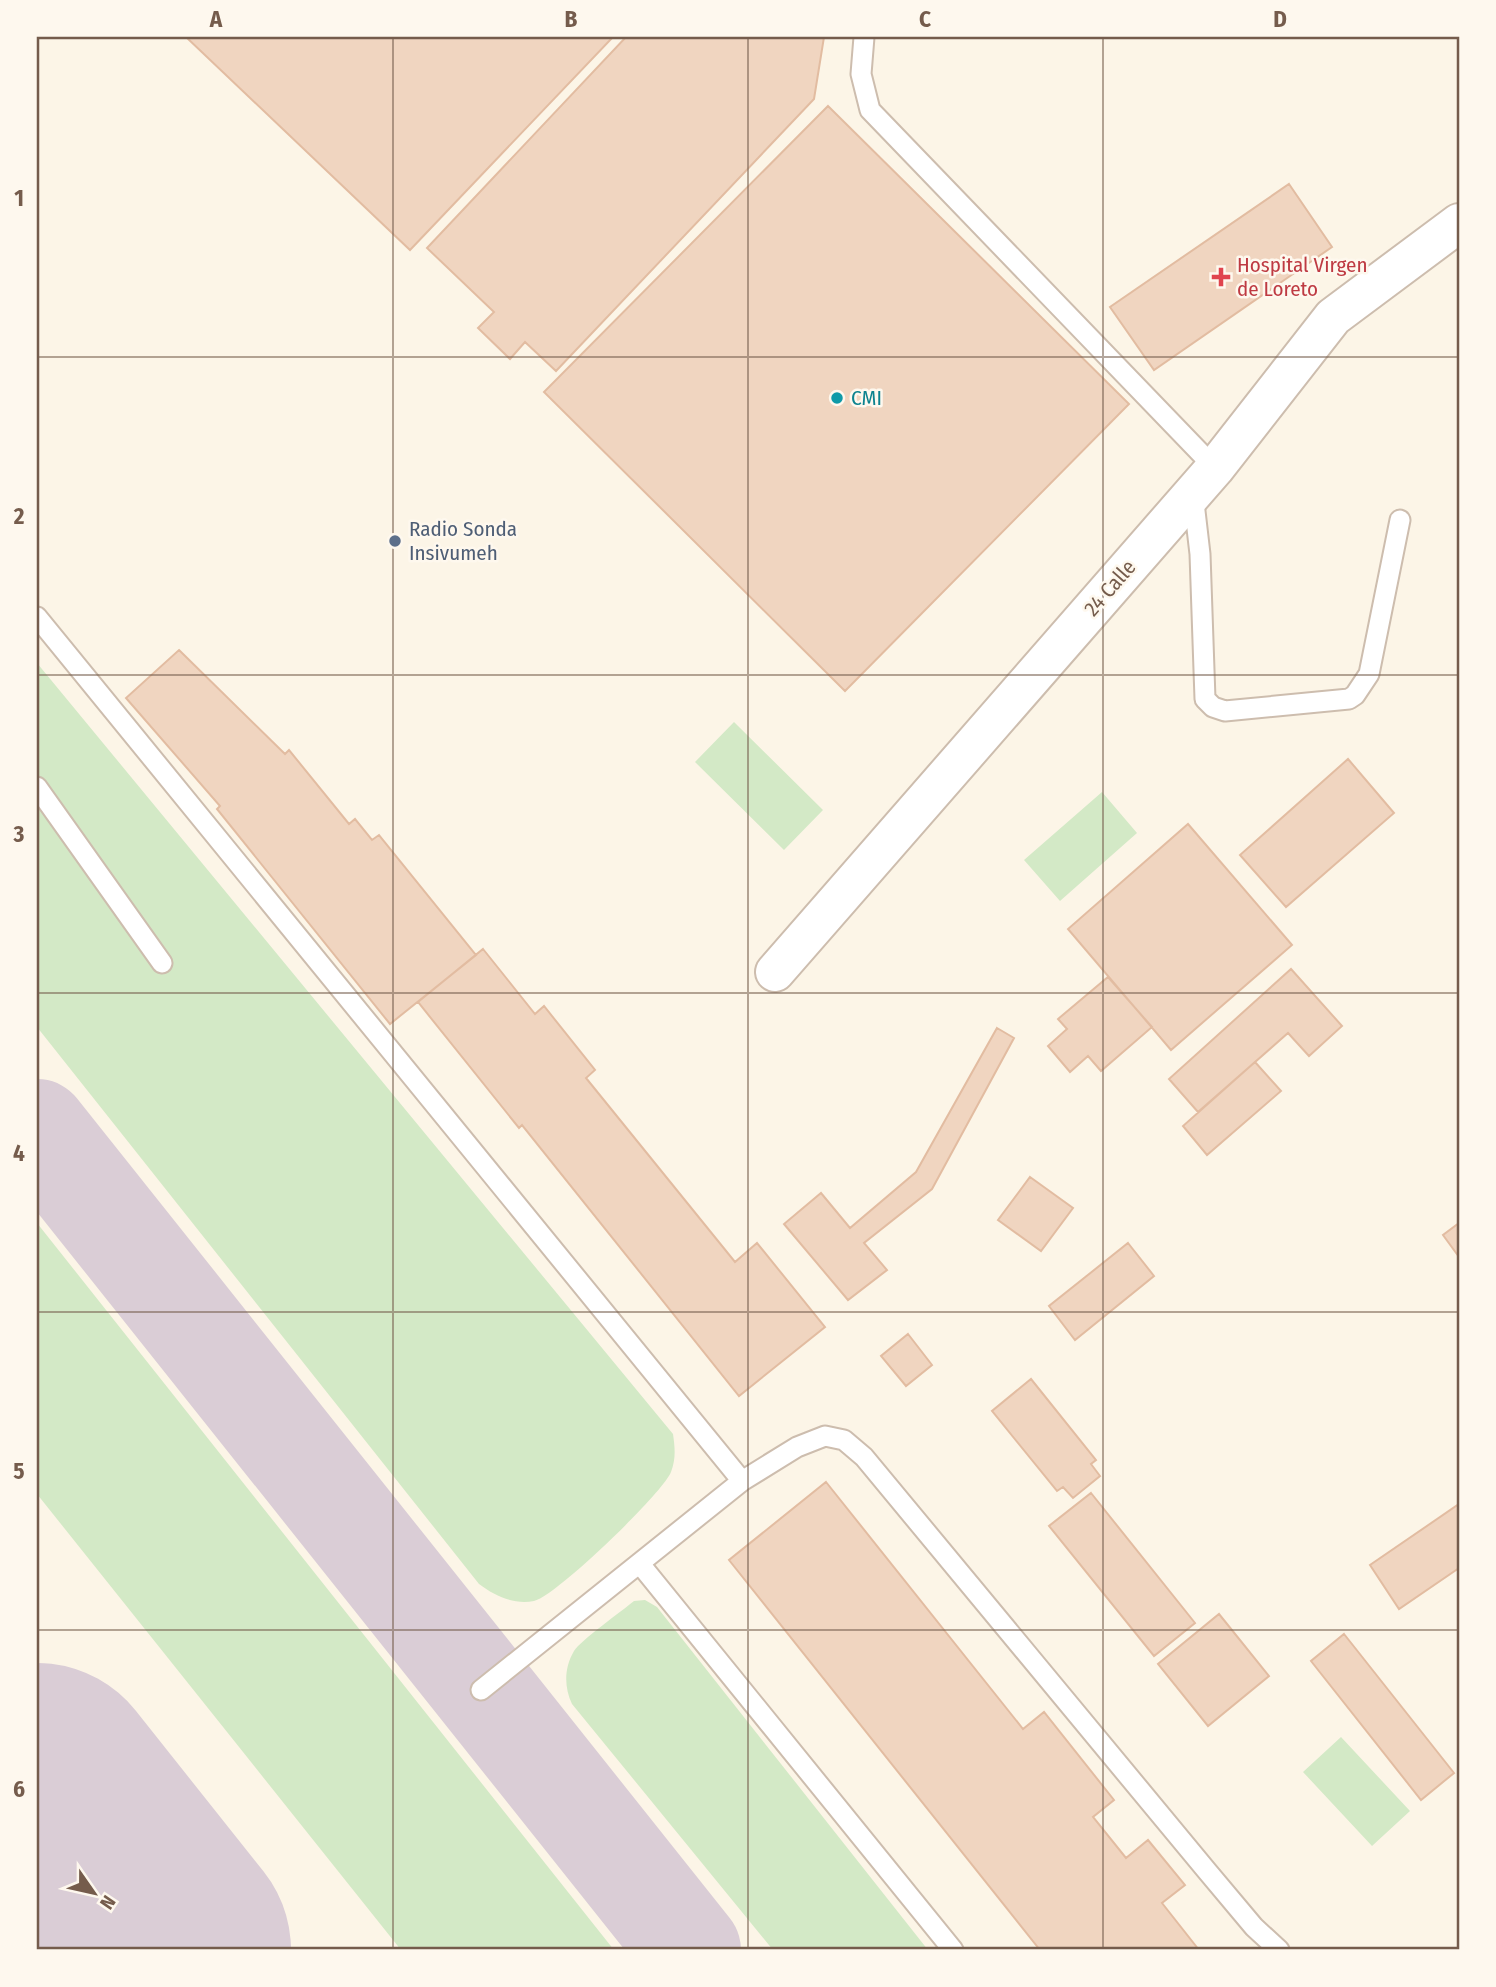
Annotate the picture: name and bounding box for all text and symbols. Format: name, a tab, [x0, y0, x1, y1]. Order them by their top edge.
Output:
text: A	[209, 5, 223, 33]
text: B	[565, 5, 578, 33]
text: C	[919, 5, 931, 33]
text: D	[1273, 5, 1287, 33]
text: 1	[14, 184, 24, 212]
place label: Hospital Virgen de Loreto	[1237, 252, 1367, 302]
marker: Hospital Virgen de Loreto	[1211, 267, 1231, 287]
place label: CMI	[851, 385, 882, 411]
marker: CMI	[829, 390, 845, 406]
text: 2	[13, 502, 25, 530]
place label: Radio Sonda Insivumeh	[409, 516, 517, 566]
marker: Radio Sonda Insivumeh	[387, 533, 403, 549]
street label: 24 Calle	[1079, 555, 1141, 621]
text: 3	[13, 820, 25, 848]
text: 4	[13, 1139, 25, 1167]
text: 5	[13, 1457, 25, 1485]
text: 6	[13, 1775, 25, 1803]
north arrow	[60, 1857, 130, 1927]
text: N	[95, 1891, 120, 1913]

